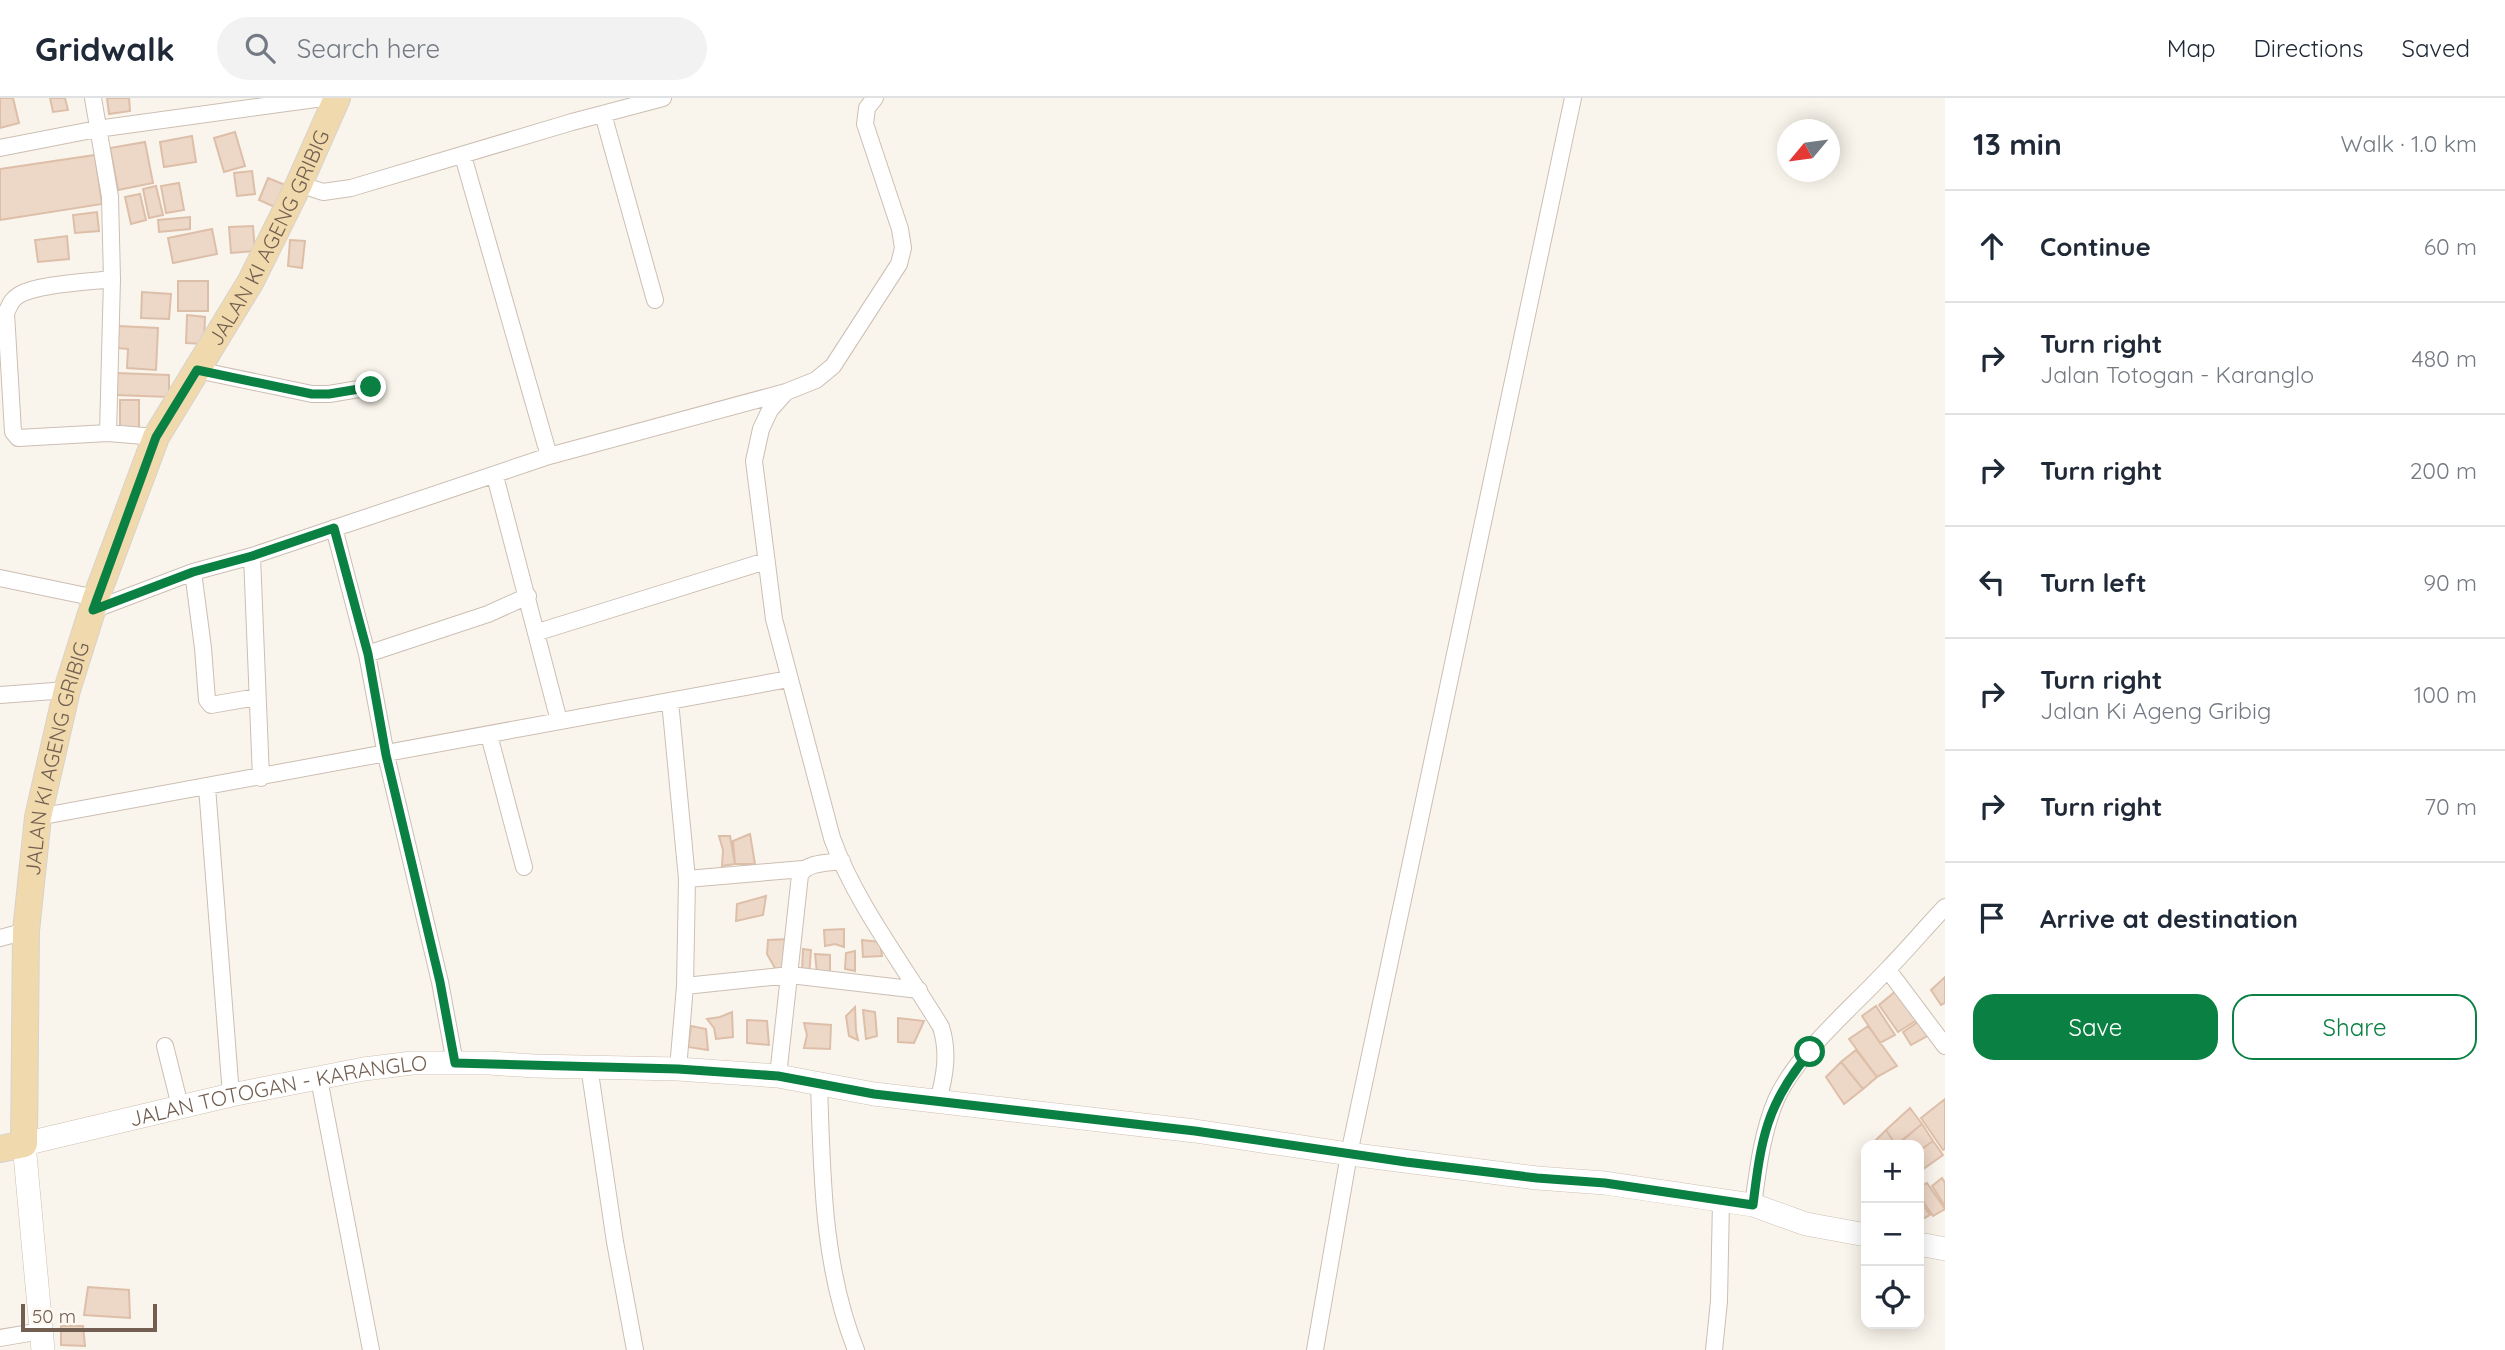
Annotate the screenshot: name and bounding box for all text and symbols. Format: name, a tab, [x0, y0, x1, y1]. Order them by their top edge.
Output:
search box	[217, 17, 707, 80]
text: Gridwalk	[35, 28, 175, 69]
icon: search	[241, 29, 279, 67]
text: Search here	[297, 32, 440, 65]
text: Map	[2167, 33, 2216, 63]
text: Directions	[2254, 33, 2364, 63]
text: Saved	[2402, 33, 2470, 63]
north arrow	[1777, 119, 1840, 182]
text: 13 min	[1973, 125, 2062, 163]
street label: JALAN KI AGENG GRIBIG	[202, 126, 334, 350]
text: Walk · 1.0 km	[2340, 129, 2477, 158]
icon: ahead	[1973, 227, 2011, 265]
text: Continue	[2040, 230, 2151, 263]
text: 60 m	[2424, 232, 2477, 261]
text: Turn right	[2040, 327, 2162, 360]
icon: right	[1973, 339, 2011, 377]
text: 480 m	[2412, 344, 2477, 373]
text: Jalan Totogan - Karanglo	[2040, 360, 2314, 389]
route end	[355, 371, 386, 402]
icon: right	[1973, 451, 2011, 489]
text: Turn right	[2040, 454, 2162, 487]
text: 200 m	[2410, 456, 2477, 485]
icon: left	[1973, 563, 2011, 601]
text: Turn left	[2040, 566, 2147, 599]
text: 90 m	[2423, 568, 2477, 597]
street label: JALAN KI AGENG GRIBIG	[19, 638, 95, 877]
text: Turn right	[2040, 663, 2162, 696]
icon: right	[1973, 675, 2011, 713]
text: 100 m	[2414, 680, 2477, 709]
text: Jalan Ki Ageng Gribig	[2040, 696, 2271, 725]
icon: right	[1973, 787, 2011, 825]
text: Turn right	[2040, 790, 2162, 823]
text: 70 m	[2424, 792, 2477, 821]
icon: arrive	[1973, 899, 2011, 937]
text: Arrive at destination	[2040, 902, 2298, 935]
button: Save	[1973, 994, 2218, 1060]
button: Share	[2232, 994, 2477, 1060]
route start	[1794, 1036, 1825, 1067]
street label: JALAN TOTOGAN - KARANGLO	[127, 1050, 427, 1132]
map controls	[1861, 1140, 1924, 1329]
button: +	[1861, 1140, 1924, 1203]
button: −	[1861, 1203, 1924, 1266]
button: locate	[1861, 1266, 1924, 1329]
scale bar	[21, 1301, 158, 1333]
text: 50 m	[32, 1304, 76, 1328]

